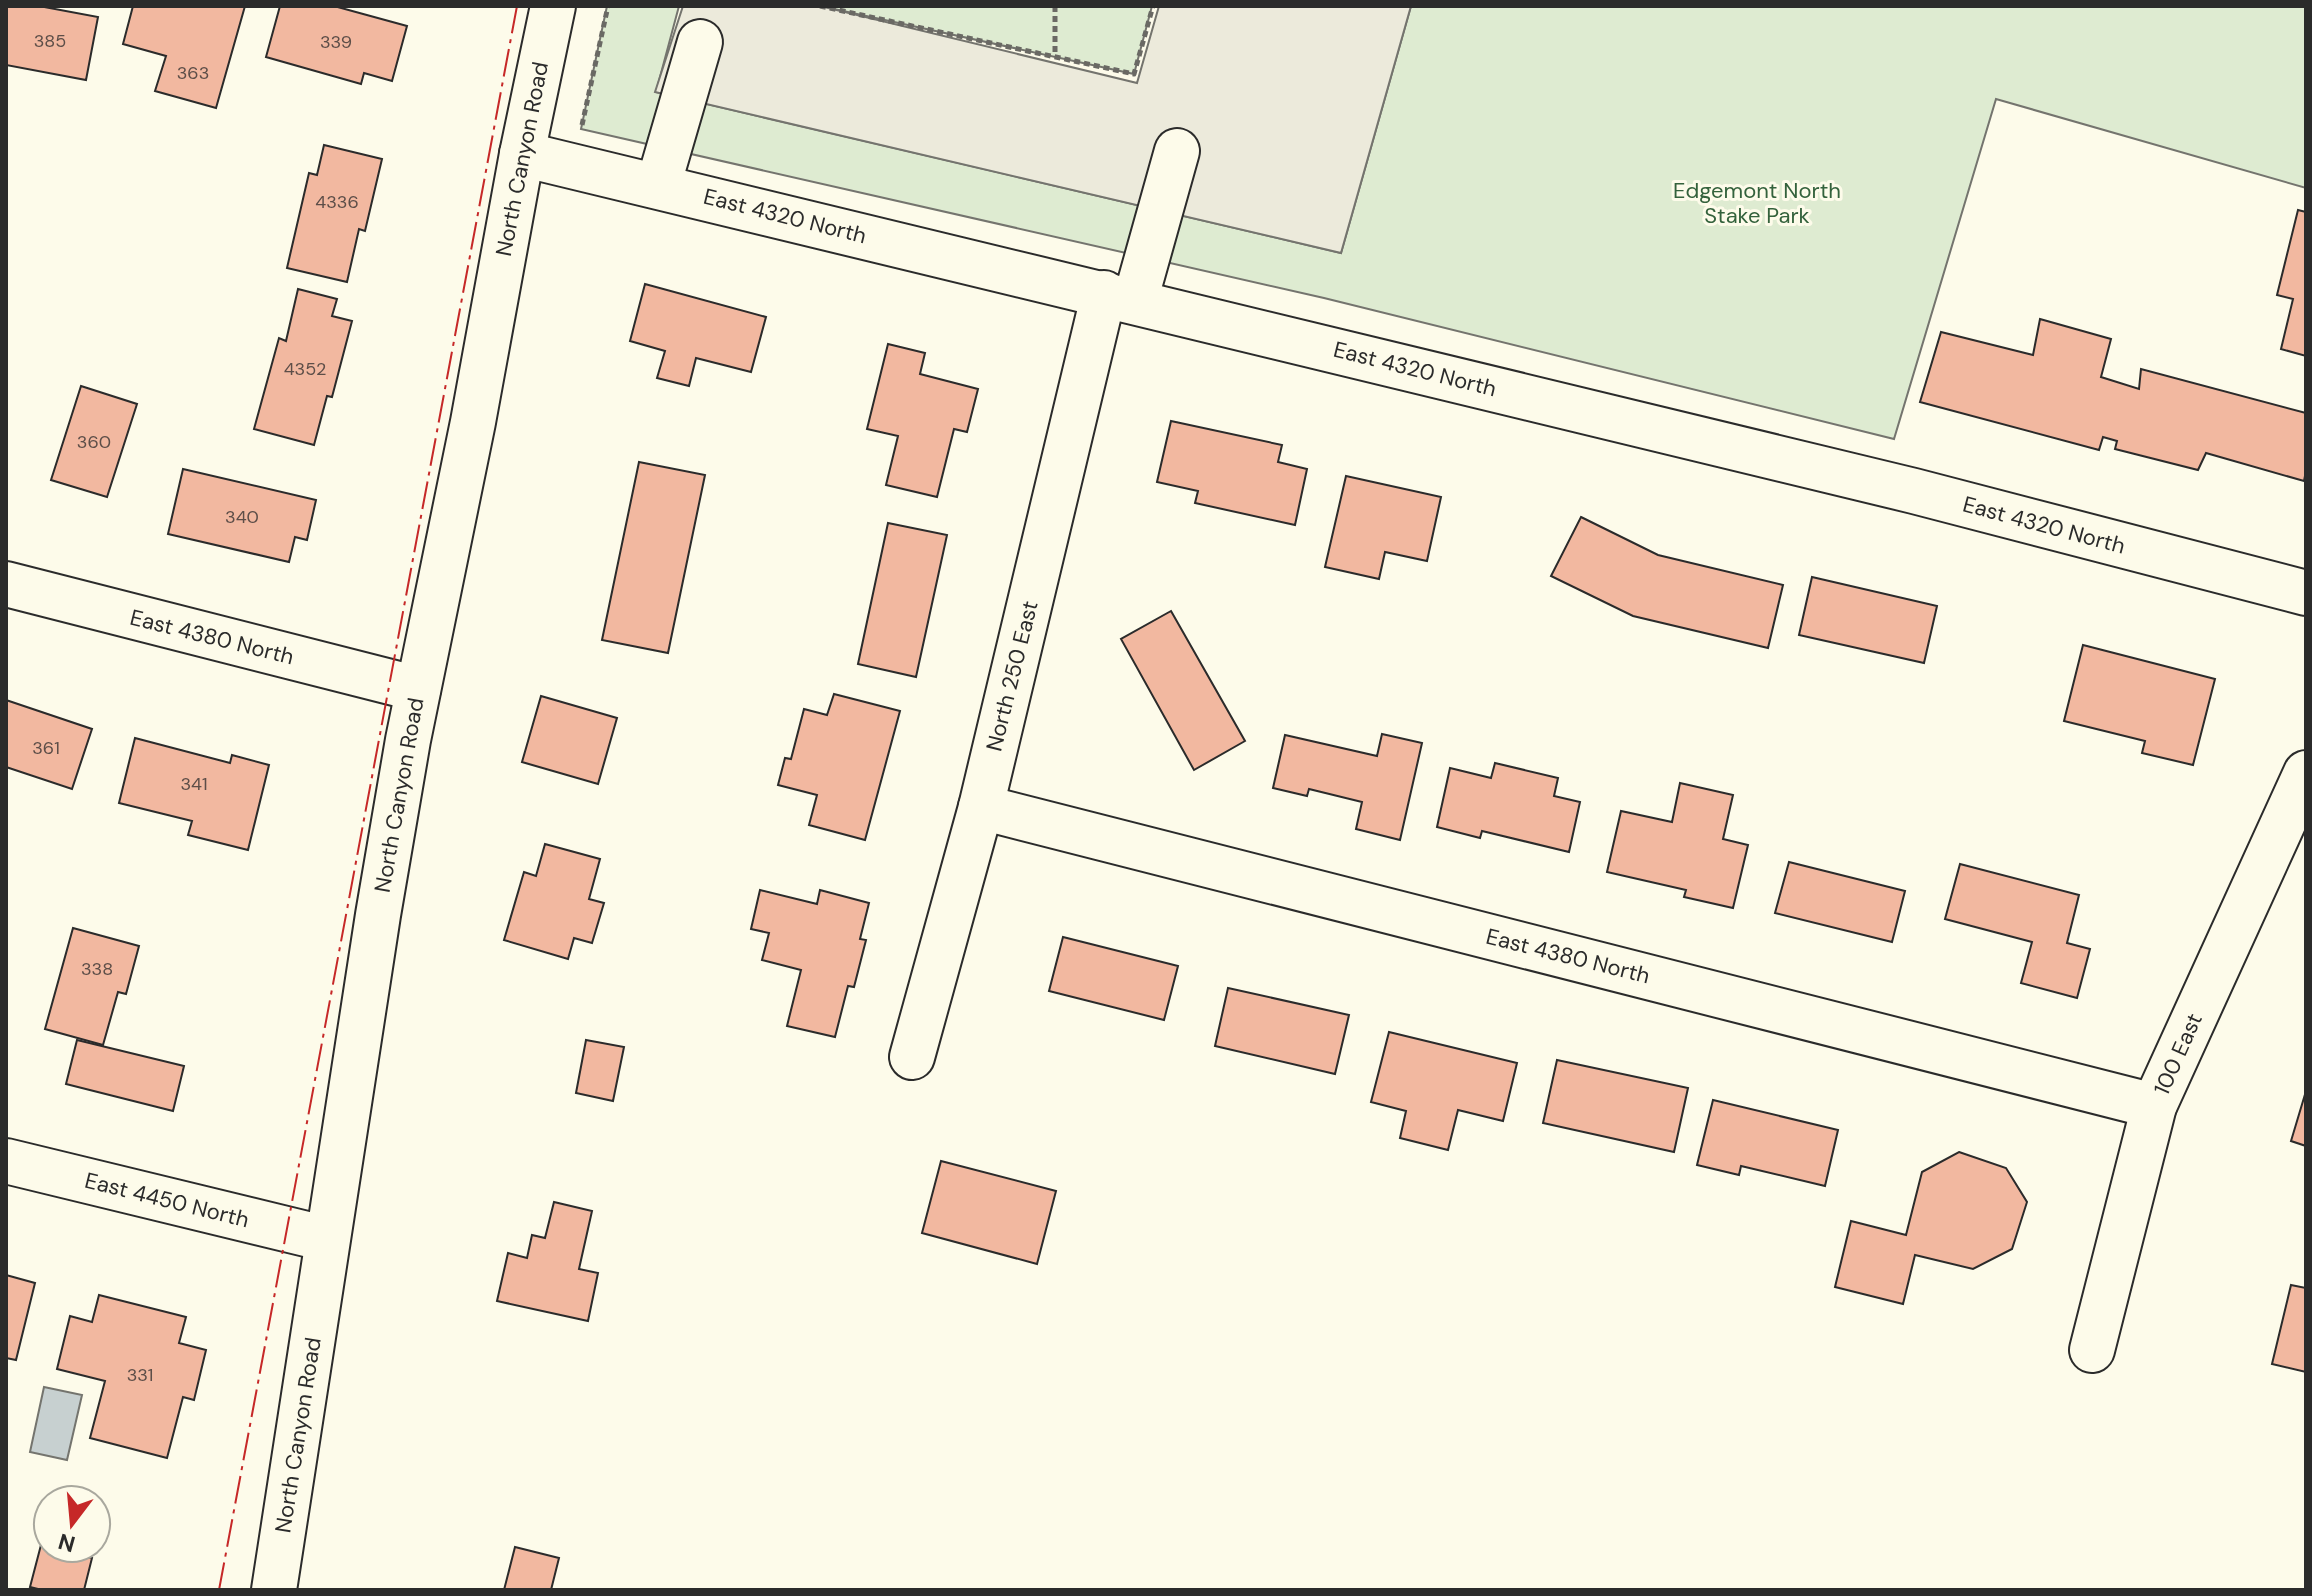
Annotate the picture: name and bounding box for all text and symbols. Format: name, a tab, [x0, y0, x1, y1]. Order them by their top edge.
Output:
house number: 385	[34, 29, 66, 53]
house number: 339	[320, 30, 352, 54]
street label: North Canyon Road	[489, 59, 555, 259]
house number: 363	[177, 61, 209, 85]
park label: Edgemont North Stake Park	[1673, 176, 1841, 230]
street label: East 4320 North	[701, 182, 869, 250]
house number: 4336	[315, 190, 359, 214]
street label: East 4320 North	[1331, 335, 1499, 403]
house number: 4352	[284, 357, 326, 381]
house number: 360	[77, 430, 111, 454]
street label: East 4320 North	[1960, 489, 2128, 561]
house number: 340	[225, 505, 259, 529]
street label: North 250 East	[979, 598, 1045, 754]
street label: East 4380 North	[127, 603, 297, 671]
street label: North Canyon Road	[368, 695, 430, 895]
house number: 361	[32, 736, 60, 760]
house number: 341	[180, 772, 208, 796]
street label: East 4380 North	[1483, 922, 1653, 990]
house number: 338	[81, 957, 113, 981]
street label: 100 East	[2147, 1009, 2209, 1099]
street label: East 4450 North	[82, 1166, 252, 1234]
street label: North Canyon Road	[268, 1335, 328, 1535]
house number: 331	[127, 1363, 153, 1387]
north arrow	[32, 1484, 112, 1564]
text: N	[55, 1527, 78, 1559]

